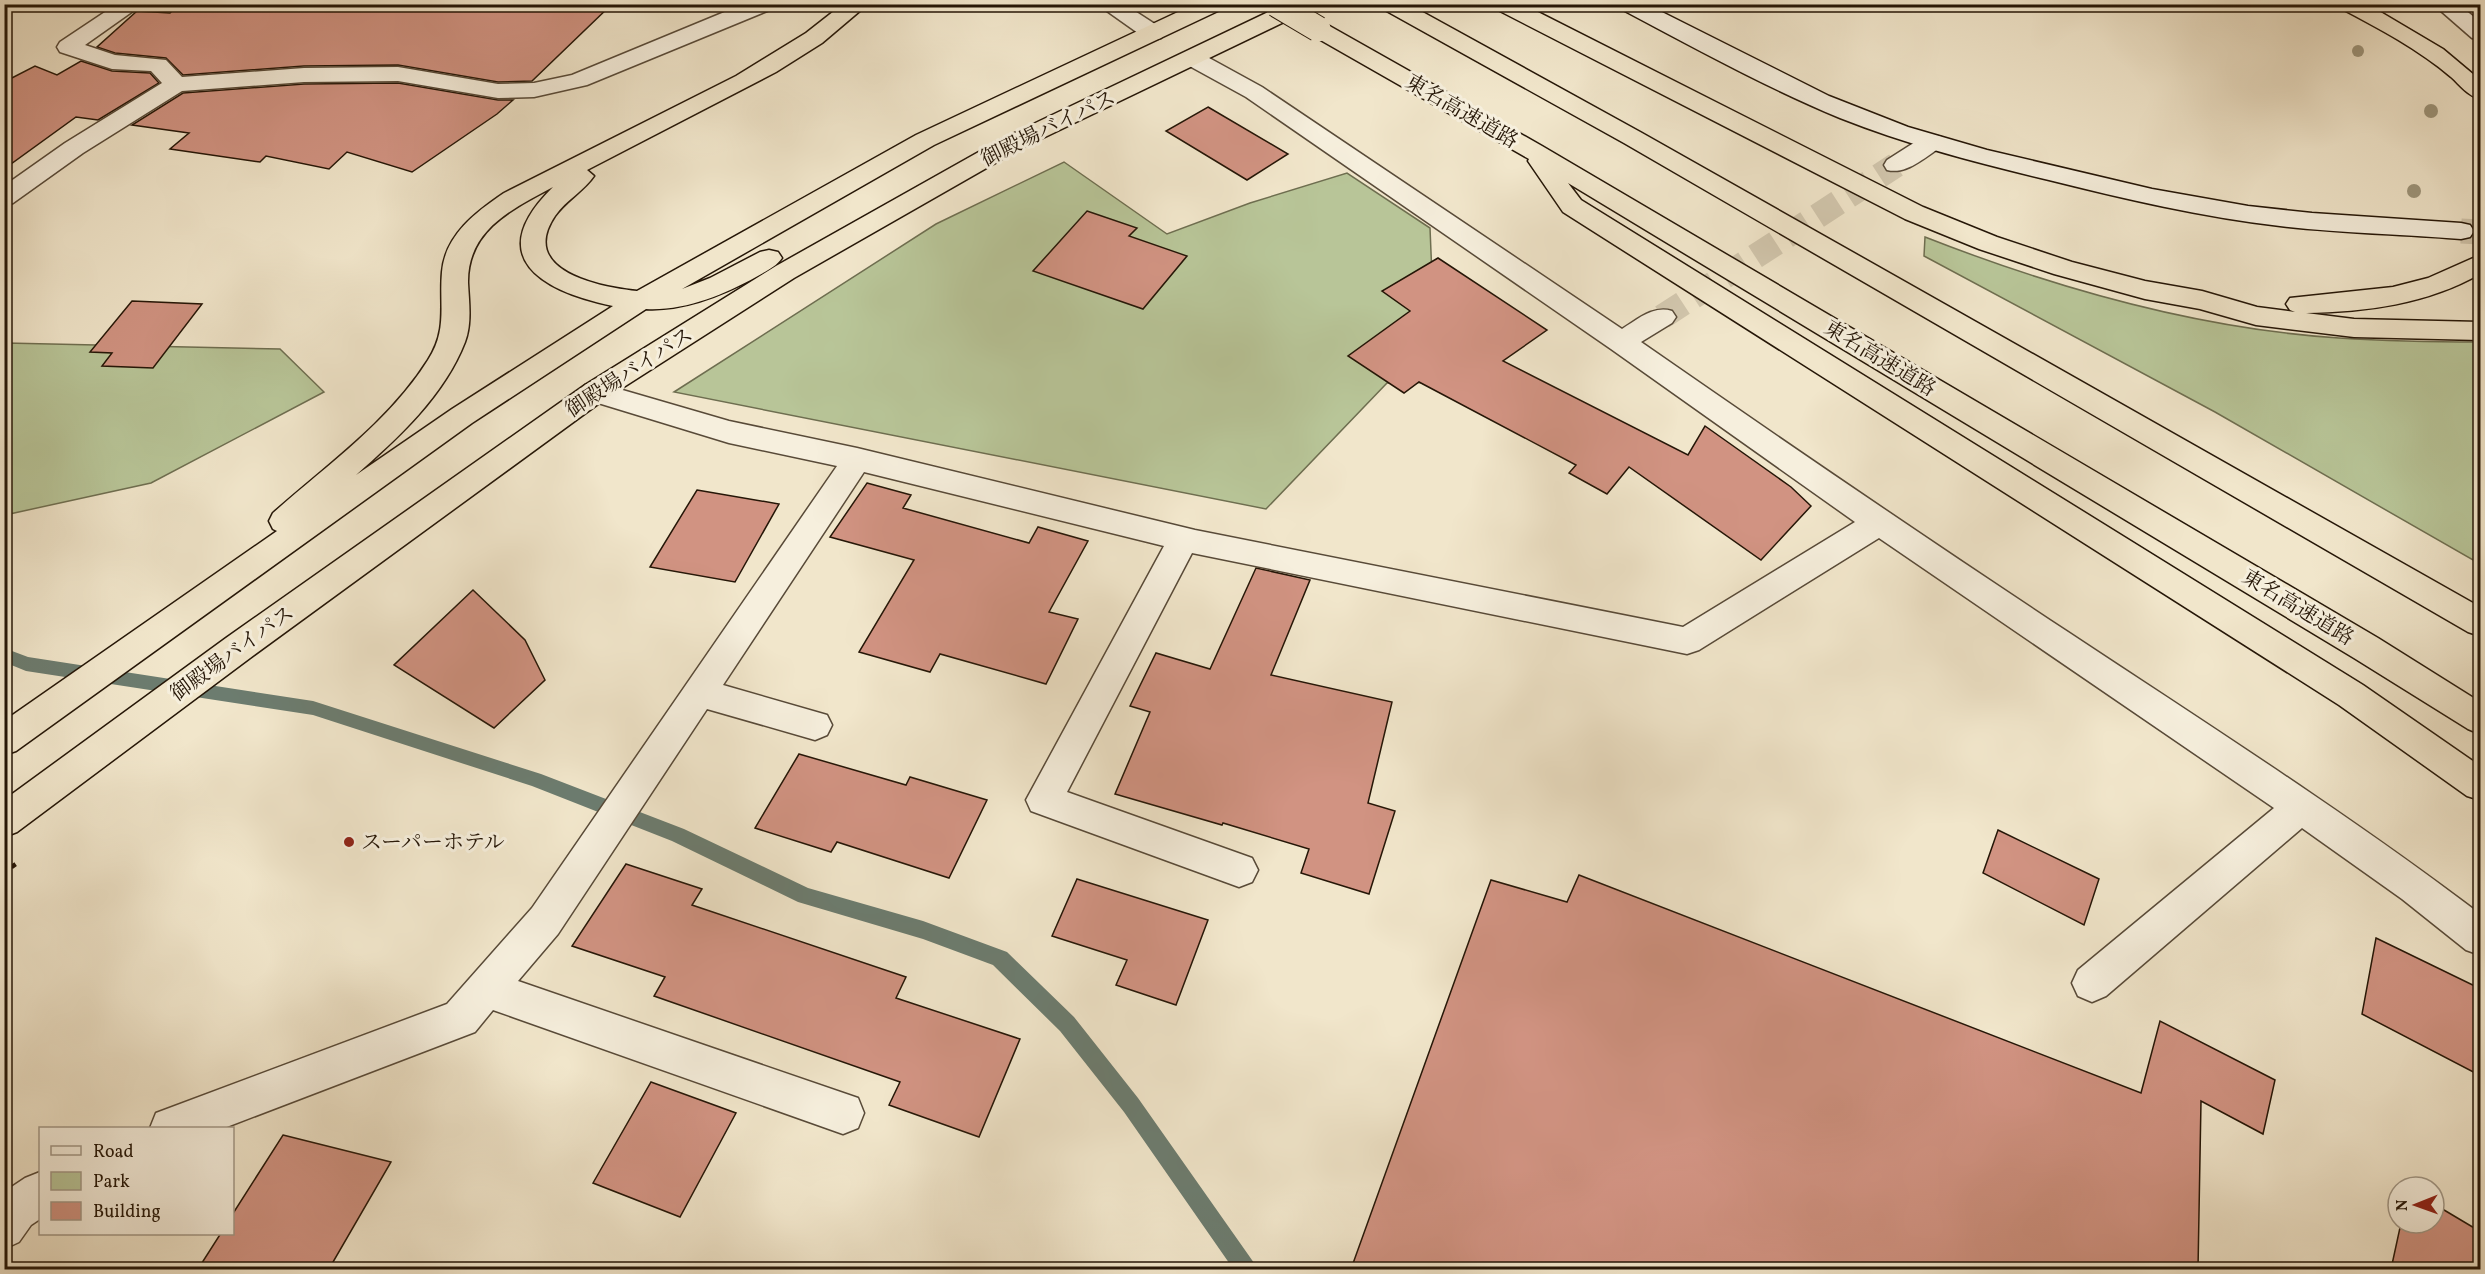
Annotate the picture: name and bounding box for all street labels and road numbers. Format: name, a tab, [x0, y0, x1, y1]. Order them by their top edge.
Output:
street label: 東名高速道路	[1399, 68, 1523, 156]
street label: 御殿場バイパス	[976, 84, 1121, 175]
street label: 東名高速道路	[1818, 314, 1941, 404]
street label: 御殿場バイパス	[560, 321, 699, 425]
street label: 東名高速道路	[2236, 563, 2359, 653]
street label: 御殿場バイパス	[165, 599, 301, 709]

